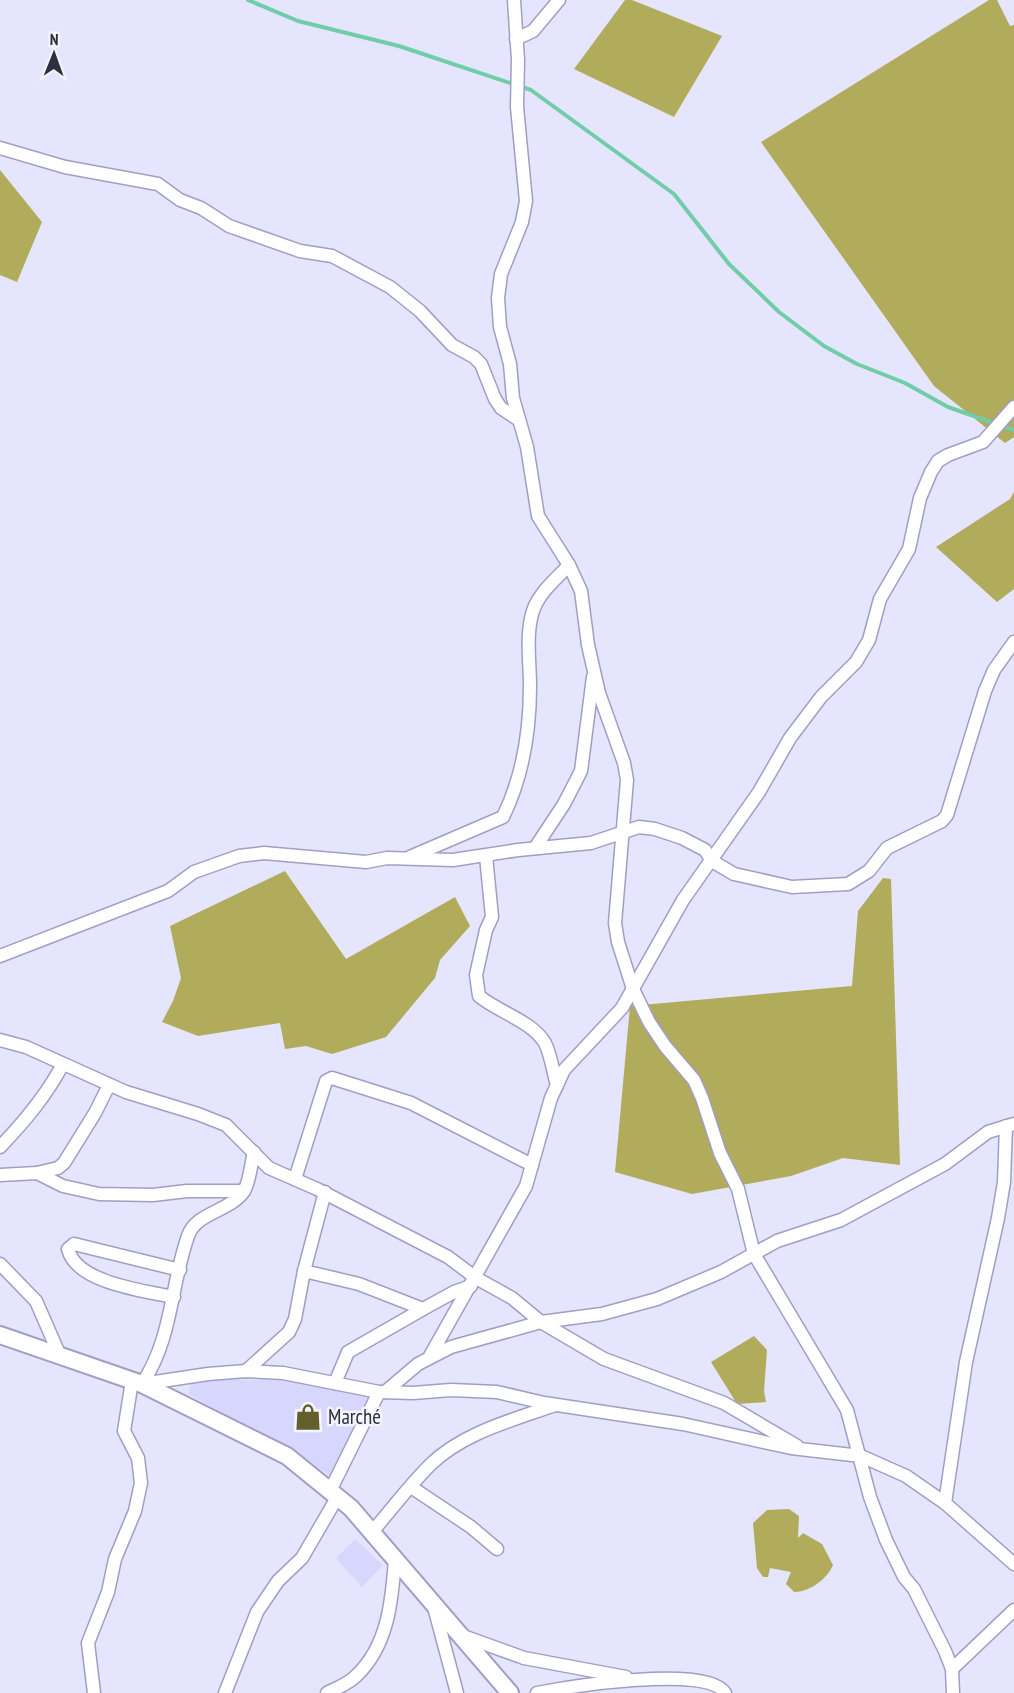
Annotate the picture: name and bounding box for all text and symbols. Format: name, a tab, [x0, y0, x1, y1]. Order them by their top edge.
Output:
north arrow	[24, 24, 84, 84]
text: N	[50, 29, 59, 49]
shop icon: Marché	[293, 1402, 323, 1432]
place label: Marché	[328, 1403, 381, 1430]

